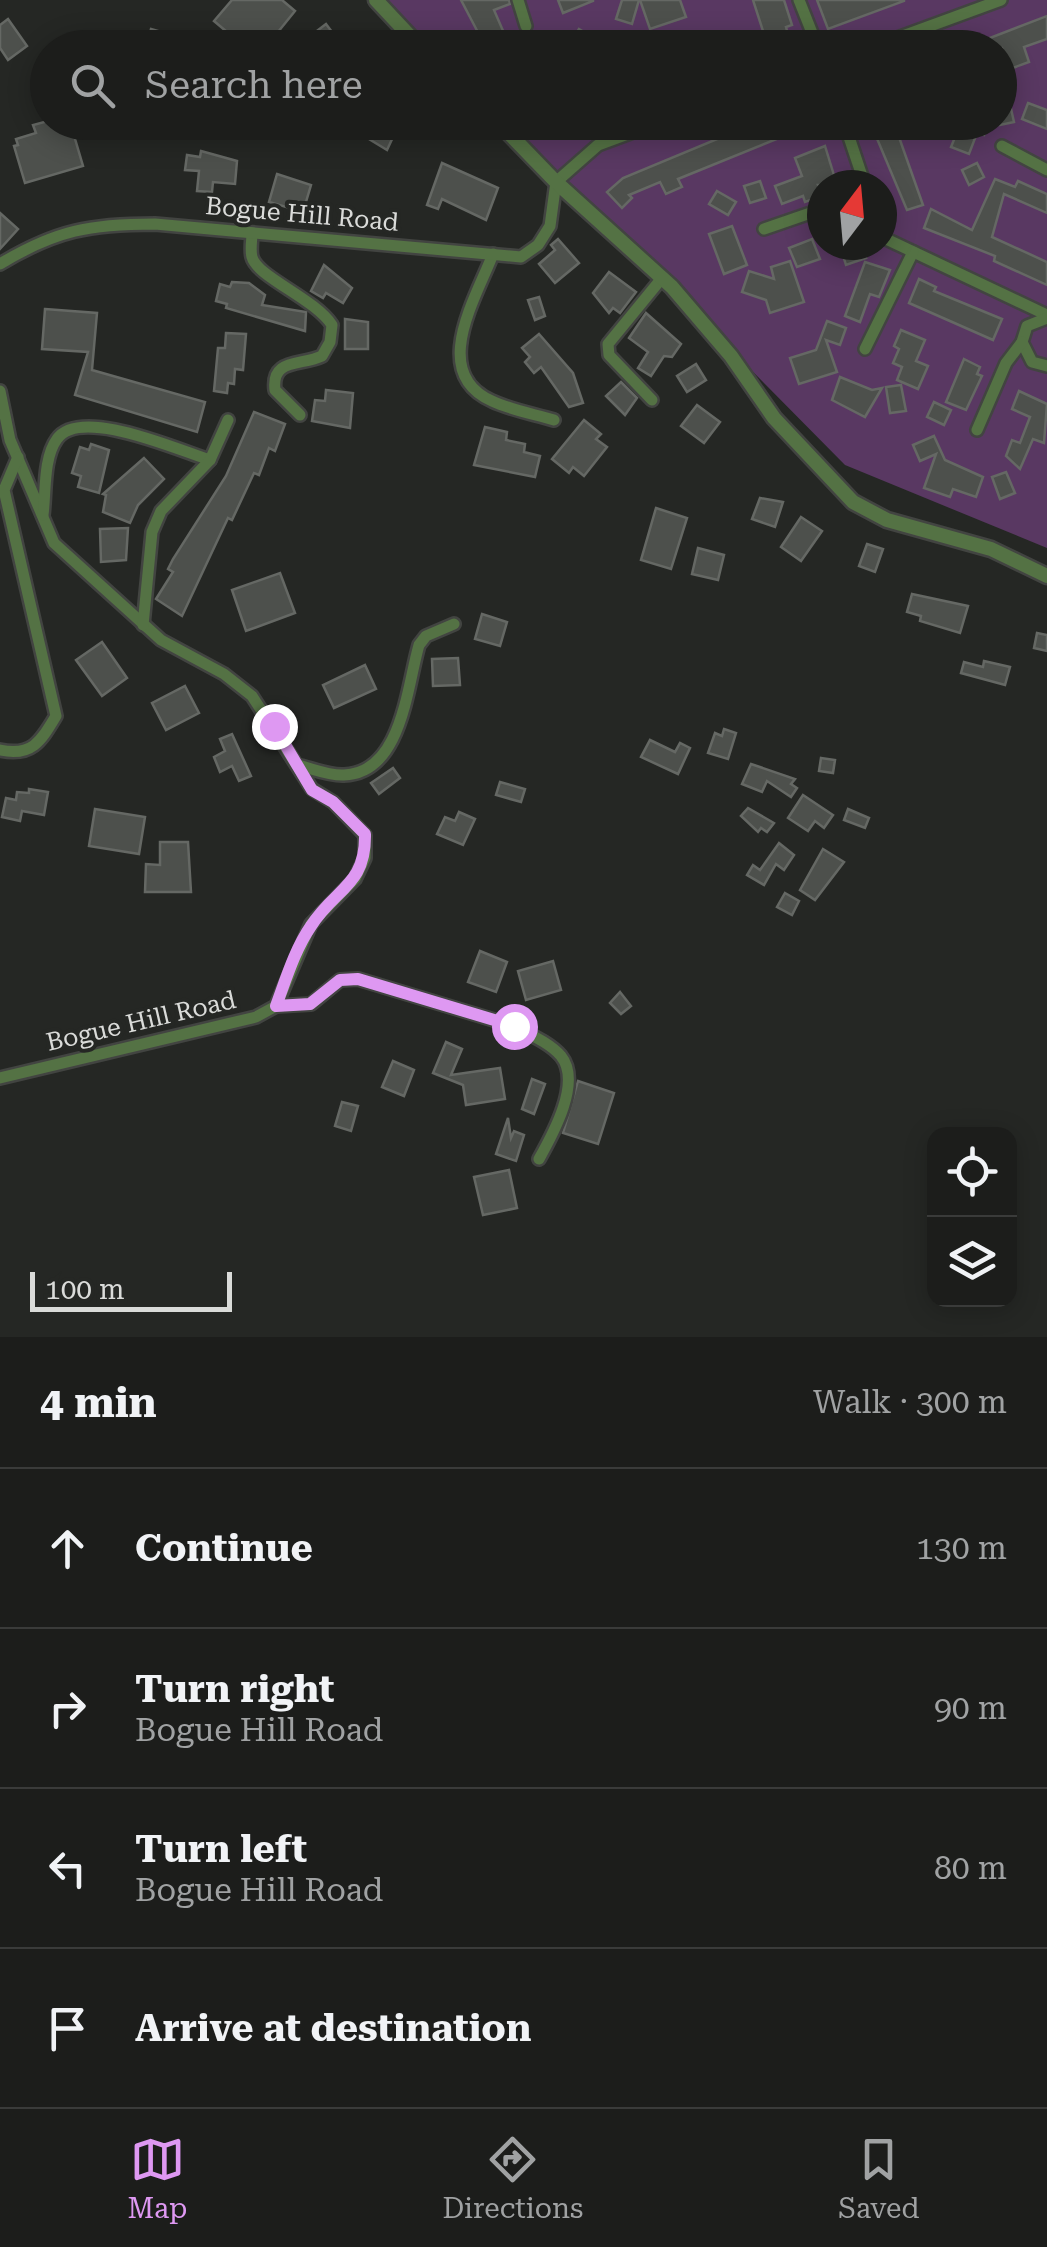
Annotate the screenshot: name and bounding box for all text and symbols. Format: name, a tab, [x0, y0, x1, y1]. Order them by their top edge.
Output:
search box	[30, 30, 1017, 140]
icon: search	[65, 58, 120, 113]
text: Search here	[145, 63, 363, 107]
north arrow	[807, 170, 897, 260]
street label: Bogue Hill Road	[204, 191, 400, 237]
route end	[252, 704, 298, 750]
street label: Bogue Hill Road	[43, 985, 239, 1057]
route start	[492, 1004, 538, 1050]
map controls	[927, 1127, 1017, 1307]
button: locate	[927, 1127, 1017, 1217]
button: layers	[927, 1217, 1017, 1307]
scale bar	[30, 1267, 232, 1312]
text: 100 m	[45, 1273, 125, 1306]
text: 4 min	[40, 1378, 157, 1427]
text: Walk · 300 m	[813, 1383, 1007, 1421]
icon: ahead	[40, 1521, 95, 1576]
text: Continue	[135, 1526, 313, 1570]
text: 130 m	[916, 1529, 1007, 1567]
text: Turn right	[135, 1667, 334, 1711]
icon: right	[40, 1681, 95, 1736]
text: 90 m	[934, 1689, 1007, 1727]
text: Bogue Hill Road	[135, 1711, 383, 1749]
text: Turn left	[135, 1827, 307, 1871]
icon: left	[40, 1841, 95, 1896]
text: 80 m	[934, 1849, 1007, 1887]
text: Bogue Hill Road	[135, 1871, 383, 1909]
icon: arrive	[40, 2001, 95, 2056]
text: Arrive at destination	[135, 2006, 531, 2050]
tab: Map	[128, 2132, 187, 2225]
tab: Directions	[442, 2132, 583, 2225]
tab: Saved	[838, 2132, 920, 2225]

